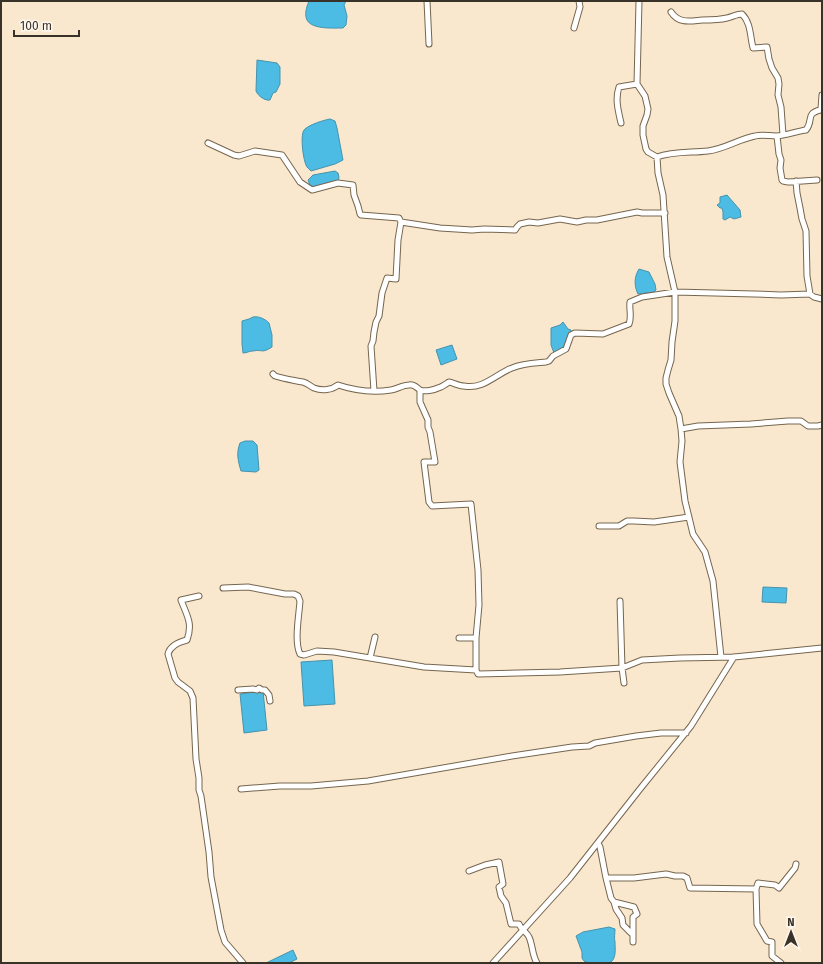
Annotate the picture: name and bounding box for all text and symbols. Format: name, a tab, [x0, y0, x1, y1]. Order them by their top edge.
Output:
scale bar	[14, 12, 79, 38]
text: 100 m	[20, 19, 52, 33]
north arrow	[771, 912, 811, 952]
text: N	[787, 916, 795, 929]

